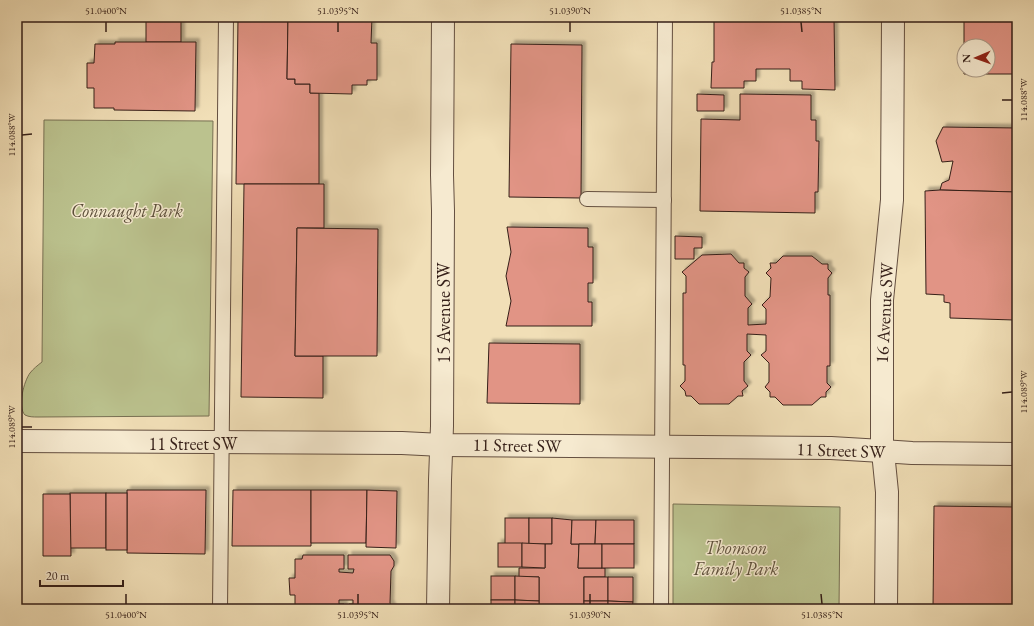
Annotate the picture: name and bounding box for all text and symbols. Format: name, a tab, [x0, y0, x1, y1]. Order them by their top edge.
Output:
text: 51.0400°N	[85, 4, 127, 17]
text: 51.0395°N	[317, 4, 359, 17]
text: 51.0390°N	[549, 4, 591, 17]
text: 51.0385°N	[780, 4, 822, 17]
north arrow	[956, 38, 996, 78]
text: N	[959, 54, 973, 63]
text: 114.088°W	[1017, 78, 1030, 122]
text: 114.088°W	[5, 113, 18, 157]
park label: Connaught Park	[71, 199, 183, 223]
street label: 16 Avenue SW	[870, 261, 898, 364]
street label: 15 Avenue SW	[432, 262, 455, 364]
text: 114.089°W	[1017, 370, 1030, 414]
text: 114.089°W	[5, 405, 18, 449]
street label: 11 Street SW	[149, 432, 238, 455]
street label: 11 Street SW	[472, 433, 562, 457]
street label: 11 Street SW	[796, 437, 886, 463]
park label: Thomson Family Park	[693, 536, 778, 581]
scale bar	[40, 562, 123, 588]
text: 20 m	[46, 568, 70, 584]
text: 51.0400°N	[105, 608, 147, 621]
text: 51.0395°N	[337, 608, 379, 621]
text: 51.0390°N	[569, 608, 611, 621]
text: 51.0385°N	[801, 608, 843, 621]

